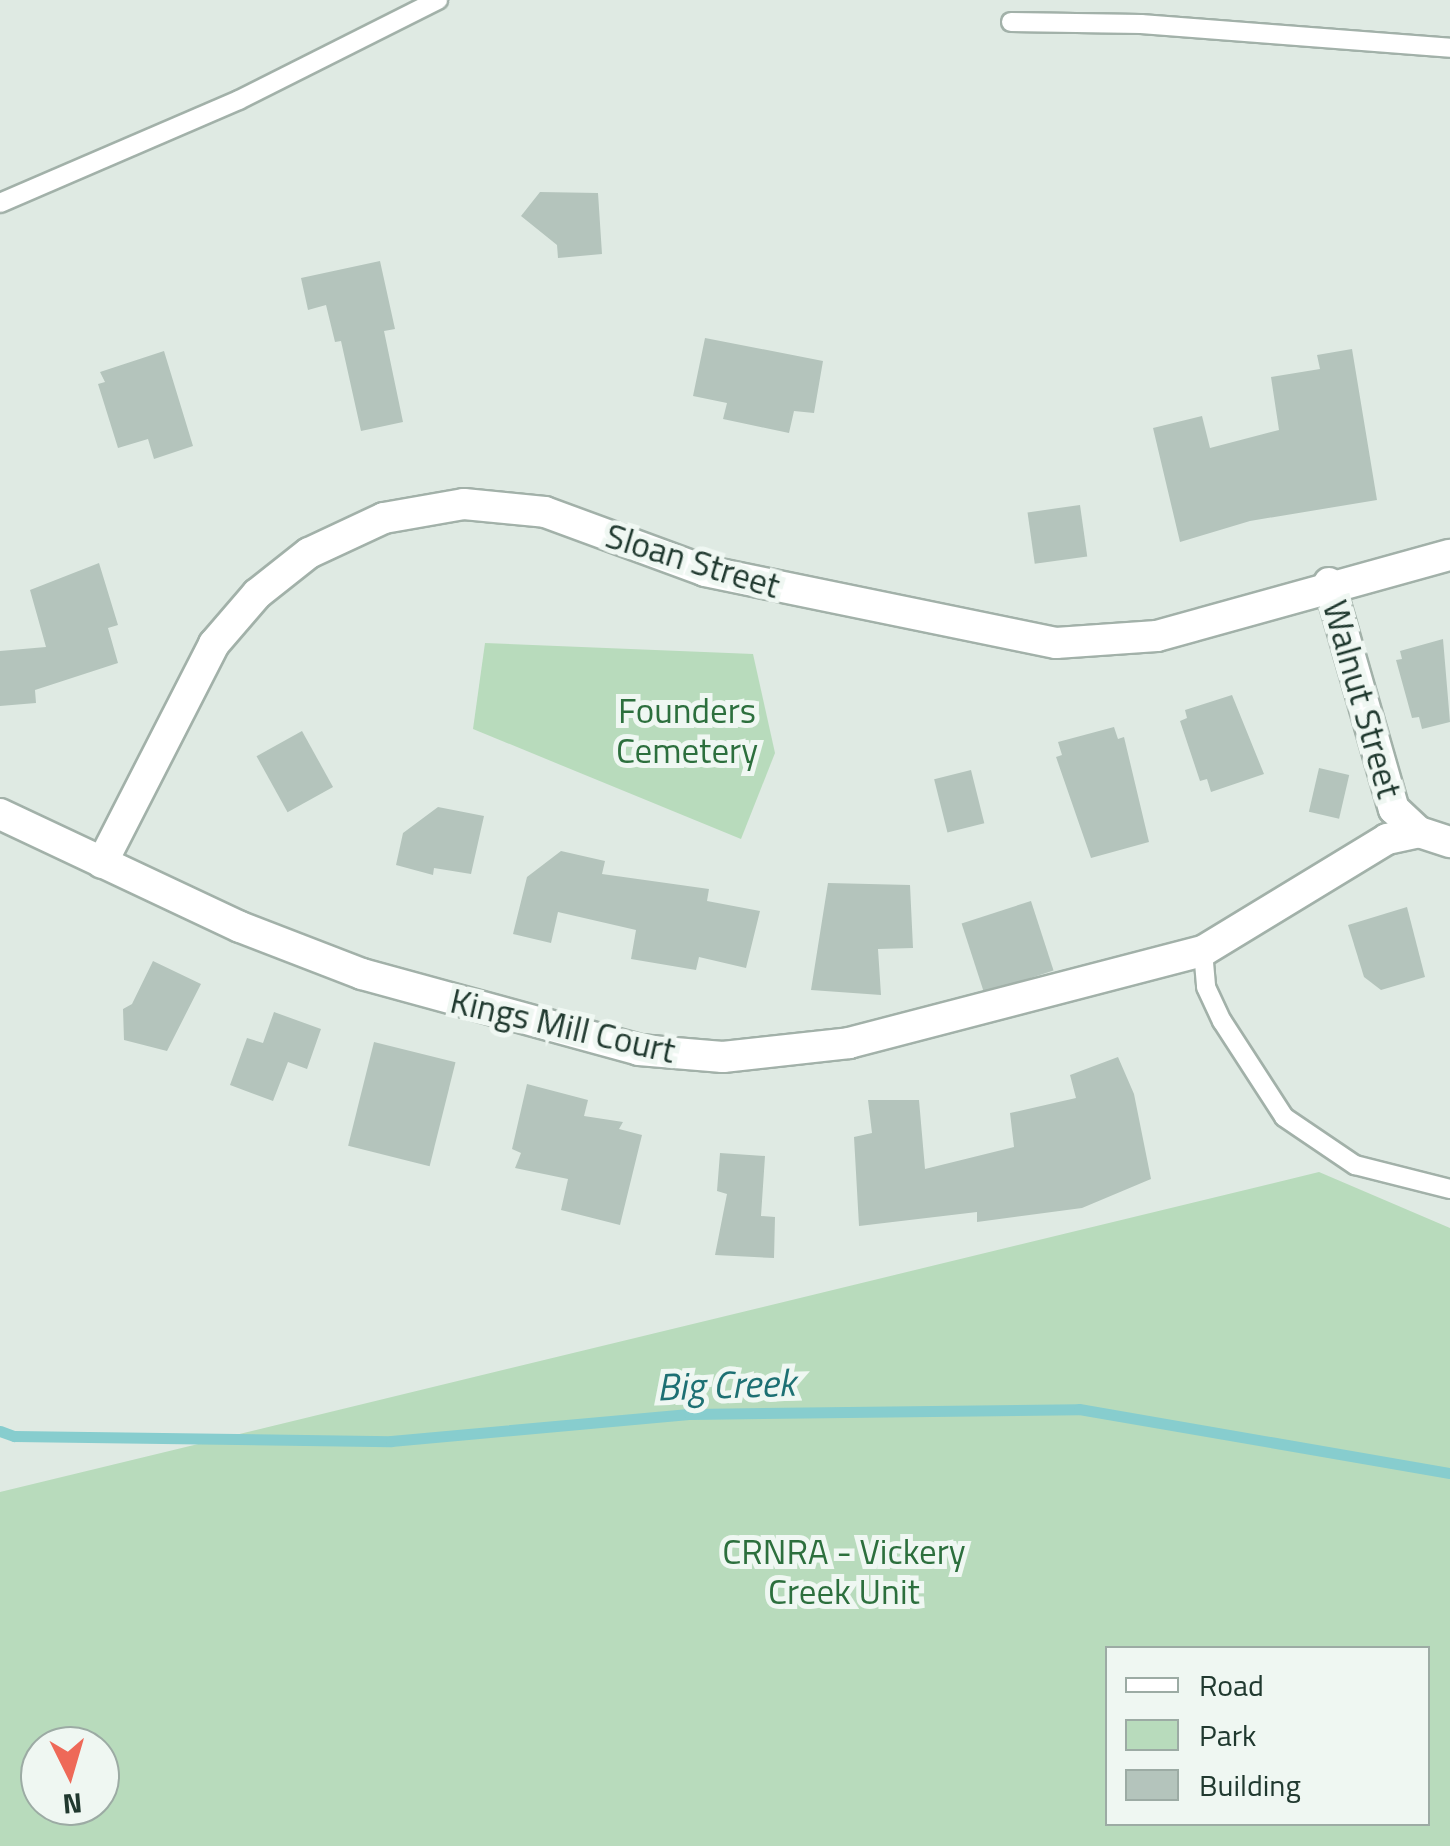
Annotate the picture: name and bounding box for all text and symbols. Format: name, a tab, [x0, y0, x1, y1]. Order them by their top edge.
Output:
street label: Sloan Street	[601, 514, 785, 606]
street label: Walnut Street	[1315, 595, 1411, 803]
park label: Founders Cemetery	[616, 689, 758, 771]
street label: Kings Mill Court	[447, 979, 679, 1071]
water label: Big Creek	[656, 1360, 796, 1410]
park label: CRNRA - Vickery Creek Unit	[722, 1530, 966, 1612]
legend	[1105, 1646, 1430, 1826]
text: Road	[1199, 1662, 1264, 1708]
text: Park	[1199, 1712, 1256, 1758]
north arrow	[20, 1726, 120, 1826]
text: Building	[1199, 1762, 1301, 1808]
text: N	[61, 1782, 84, 1827]

